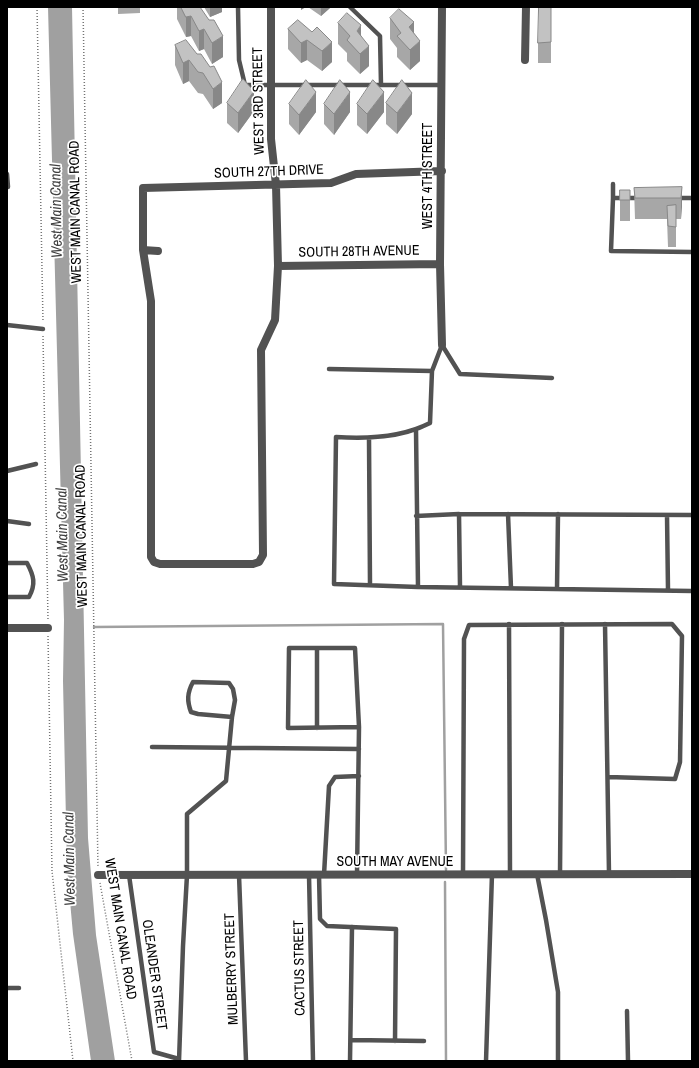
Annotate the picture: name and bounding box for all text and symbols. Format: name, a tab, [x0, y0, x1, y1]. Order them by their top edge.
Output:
street label: WEST 3RD STREET	[250, 47, 268, 155]
street label: WEST 4TH STREET	[420, 123, 436, 229]
street label: WEST MAIN CANAL ROAD	[66, 140, 86, 284]
street label: SOUTH 27TH DRIVE	[214, 162, 324, 182]
water label: West Main Canal	[47, 164, 67, 258]
street label: SOUTH 28TH AVENUE	[298, 243, 420, 261]
street label: WEST MAIN CANAL ROAD	[72, 464, 92, 608]
water label: West Main Canal	[53, 488, 73, 582]
water label: West Main Canal	[60, 812, 80, 906]
street label: SOUTH MAY AVENUE	[337, 854, 453, 870]
street label: WEST MAIN CANAL ROAD	[101, 857, 139, 1001]
street label: MULBERRY STREET	[222, 913, 242, 1025]
street label: OLEANDER STREET	[138, 919, 170, 1031]
street label: CACTUS STREET	[291, 920, 309, 1016]

